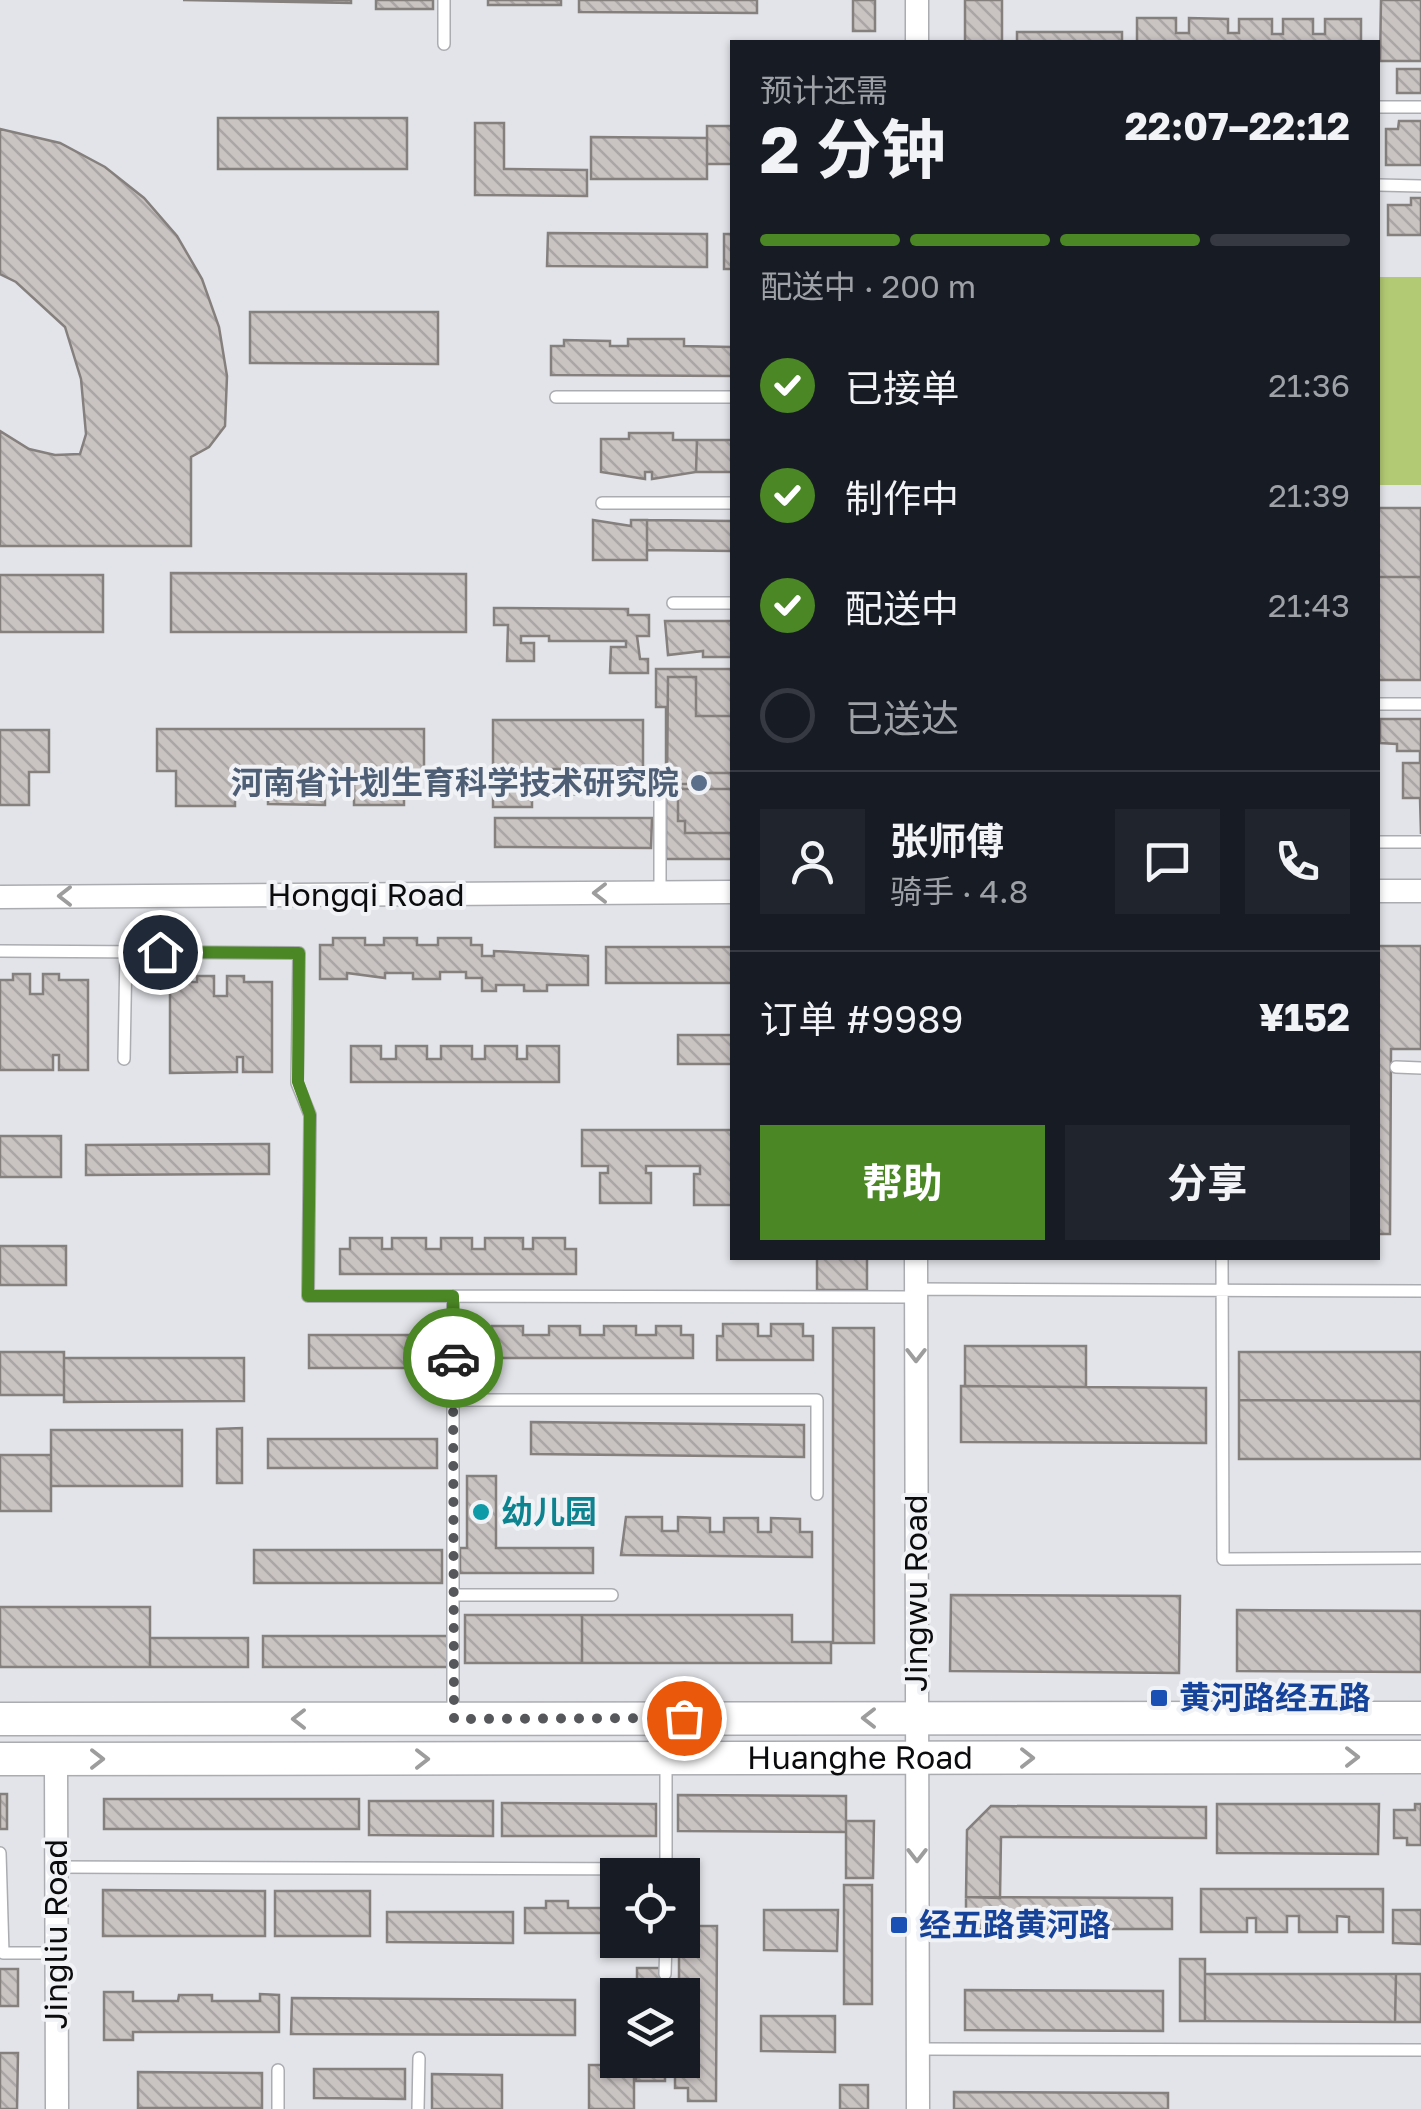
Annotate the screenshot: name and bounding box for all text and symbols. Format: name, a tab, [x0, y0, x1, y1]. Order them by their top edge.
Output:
text: 预计还需	[760, 71, 888, 109]
text: 22:07–22:12	[1125, 103, 1350, 148]
text: 2 分钟	[760, 109, 946, 187]
text: 配送中 · 200 m	[760, 267, 976, 305]
icon: check	[760, 358, 815, 413]
text: 已接单	[845, 365, 959, 410]
text: 21:36	[1268, 366, 1350, 404]
icon: check	[760, 468, 815, 523]
text: 制作中	[845, 475, 959, 520]
text: 21:39	[1268, 476, 1350, 514]
icon: check	[760, 578, 815, 633]
text: 配送中	[845, 585, 959, 630]
text: 21:43	[1268, 586, 1350, 624]
text: 已送达	[845, 695, 959, 740]
place label: 河南省计划生育科学技术研究院	[231, 763, 679, 801]
marker: 河南省计划生育科学技术研究院	[688, 772, 710, 794]
button: person	[760, 809, 865, 914]
button: chat	[1115, 809, 1220, 914]
button: phone	[1245, 809, 1350, 914]
text: 张师傅	[890, 818, 1004, 863]
text: 骑手 · 4.8	[890, 872, 1028, 910]
street label: Hongqi Road	[267, 875, 465, 913]
one-way arrow	[592, 882, 608, 904]
one-way arrow	[57, 886, 73, 907]
pin	[118, 910, 203, 995]
icon: home	[133, 925, 188, 980]
text: ¥152	[1259, 994, 1350, 1039]
text: 订单 #9989	[760, 996, 964, 1041]
button: 帮助	[760, 1125, 1045, 1240]
button: 分享	[1065, 1125, 1350, 1240]
courier	[403, 1308, 503, 1408]
icon: car	[426, 1331, 481, 1386]
one-way arrow	[905, 1348, 927, 1363]
place label: 幼儿园	[501, 1492, 597, 1530]
street label: Jingwu Road	[896, 1494, 934, 1692]
marker: 幼儿园	[470, 1501, 492, 1523]
pin	[642, 1676, 727, 1761]
place label: 黄河路经五路	[1179, 1678, 1371, 1716]
marker: 黄河路经五路	[1148, 1687, 1170, 1709]
icon: bag	[657, 1691, 712, 1746]
one-way arrow	[860, 1707, 876, 1729]
one-way arrow	[290, 1708, 306, 1730]
street label: Huanghe Road	[747, 1738, 973, 1776]
one-way arrow	[1346, 1746, 1361, 1768]
one-way arrow	[1020, 1747, 1036, 1769]
one-way arrow	[90, 1748, 106, 1770]
one-way arrow	[416, 1748, 431, 1770]
street label: Jingliu Road	[36, 1839, 74, 2029]
one-way arrow	[906, 1848, 928, 1863]
map controls	[600, 1858, 700, 2078]
button: locate	[600, 1858, 700, 1958]
place label: 经五路黄河路	[919, 1905, 1111, 1943]
marker: 经五路黄河路	[888, 1914, 910, 1936]
button: layers	[600, 1978, 700, 2078]

